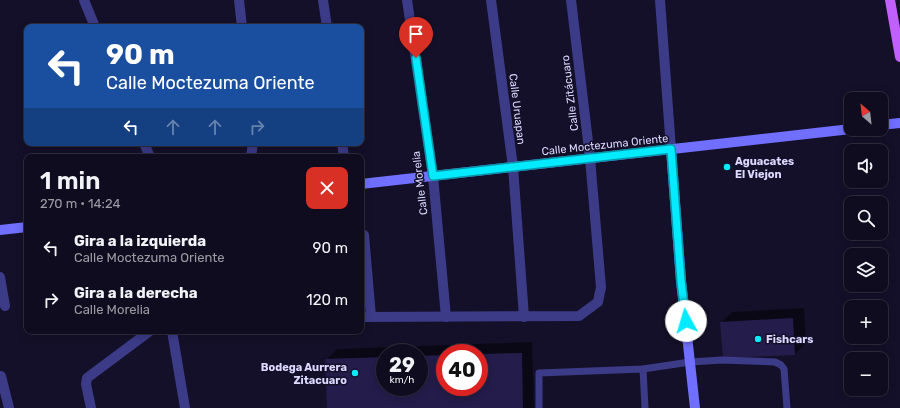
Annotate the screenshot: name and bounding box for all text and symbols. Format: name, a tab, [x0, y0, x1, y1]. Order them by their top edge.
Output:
pin	[399, 17, 433, 58]
icon: arrive	[405, 23, 427, 45]
text: 90 m	[106, 38, 175, 71]
icon: left	[40, 40, 92, 92]
street label: Calle Zitácuaro	[559, 54, 581, 132]
text: Calle Moctezuma Oriente	[106, 72, 315, 94]
street label: Calle Uruapan	[506, 73, 528, 145]
north arrow	[844, 92, 888, 136]
map controls	[844, 92, 888, 396]
icon: left	[120, 116, 142, 138]
icon: ahead	[162, 116, 184, 138]
icon: ahead	[204, 116, 226, 138]
icon: right	[246, 116, 268, 138]
street label: Calle Moctezuma Oriente	[541, 132, 669, 158]
button: sound	[844, 144, 888, 188]
street label: Calle Morelia	[410, 150, 430, 216]
place label: Aguacates El Viejon	[735, 155, 794, 181]
marker: Aguacates El Viejon	[722, 162, 732, 172]
text: 1 min	[40, 167, 100, 195]
button: close	[306, 167, 348, 209]
text: 270 m · 14:24	[40, 196, 121, 211]
button: search	[844, 196, 888, 240]
text: Gira a la izquierda	[74, 232, 206, 250]
icon: left	[40, 237, 62, 259]
text: 90 m	[313, 239, 348, 257]
button: layers	[844, 248, 888, 292]
text: Calle Moctezuma Oriente	[74, 250, 225, 265]
text: Gira a la derecha	[74, 284, 198, 302]
icon: right	[40, 289, 62, 311]
text: 120 m	[306, 291, 348, 309]
position arrow	[665, 300, 707, 342]
button: +	[844, 300, 888, 344]
text: Calle Morelia	[74, 302, 150, 317]
place label: Fishcars	[766, 333, 813, 346]
marker: Fishcars	[753, 334, 763, 344]
speed limit sign: 40	[436, 344, 488, 396]
button: −	[844, 352, 888, 396]
text: 29	[389, 353, 415, 377]
place label: Bodega Aurrera Zitacuaro	[261, 361, 347, 387]
marker: Bodega Aurrera Zitacuaro	[350, 368, 360, 378]
text: km/h	[390, 374, 414, 386]

